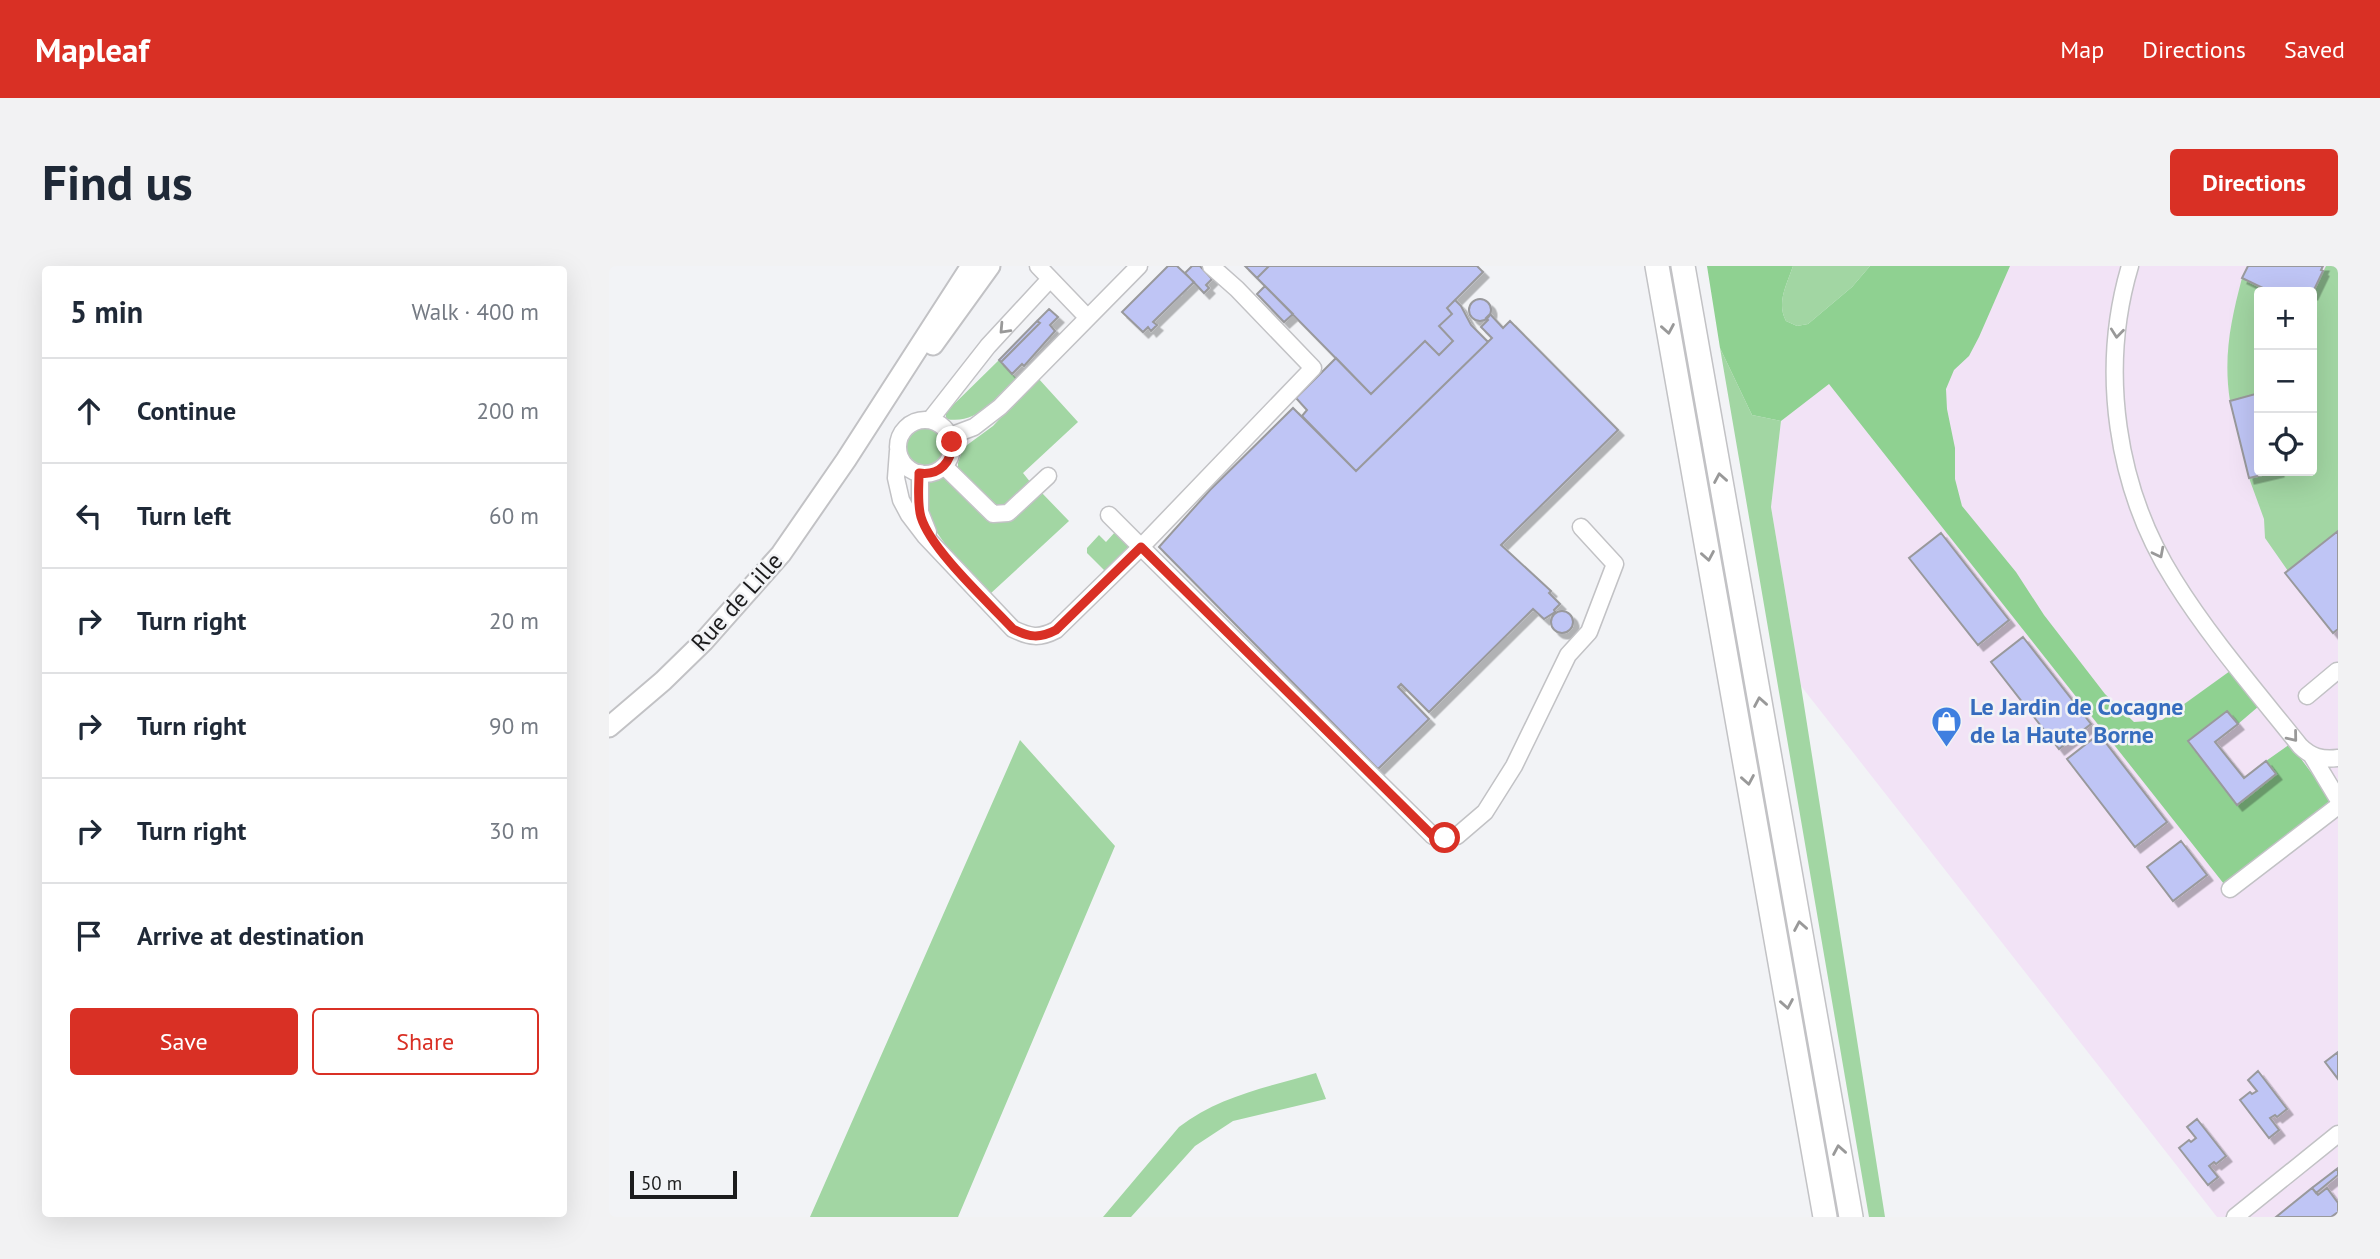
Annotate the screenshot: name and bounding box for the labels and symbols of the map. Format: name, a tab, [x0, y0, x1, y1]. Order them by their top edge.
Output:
one-way arrow	[1000, 321, 1012, 334]
one-way arrow	[1660, 323, 1675, 335]
one-way arrow	[2110, 327, 2125, 339]
route end	[936, 426, 967, 457]
one-way arrow	[1714, 472, 1729, 484]
street label: Rue de Lille	[684, 546, 789, 657]
one-way arrow	[2151, 546, 2164, 558]
one-way arrow	[1700, 550, 1715, 562]
place label: Le Jardin de Cocagne de la Haute Borne	[1970, 691, 2183, 750]
one-way arrow	[1753, 696, 1768, 708]
shop icon: Le Jardin de Cocagne de la Haute Borne	[1930, 704, 1964, 748]
one-way arrow	[2285, 728, 2297, 741]
one-way arrow	[1740, 775, 1755, 786]
route start	[1429, 822, 1460, 853]
one-way arrow	[1793, 920, 1808, 932]
one-way arrow	[1779, 999, 1794, 1010]
one-way arrow	[1832, 1144, 1847, 1156]
scale bar	[630, 1168, 737, 1200]

